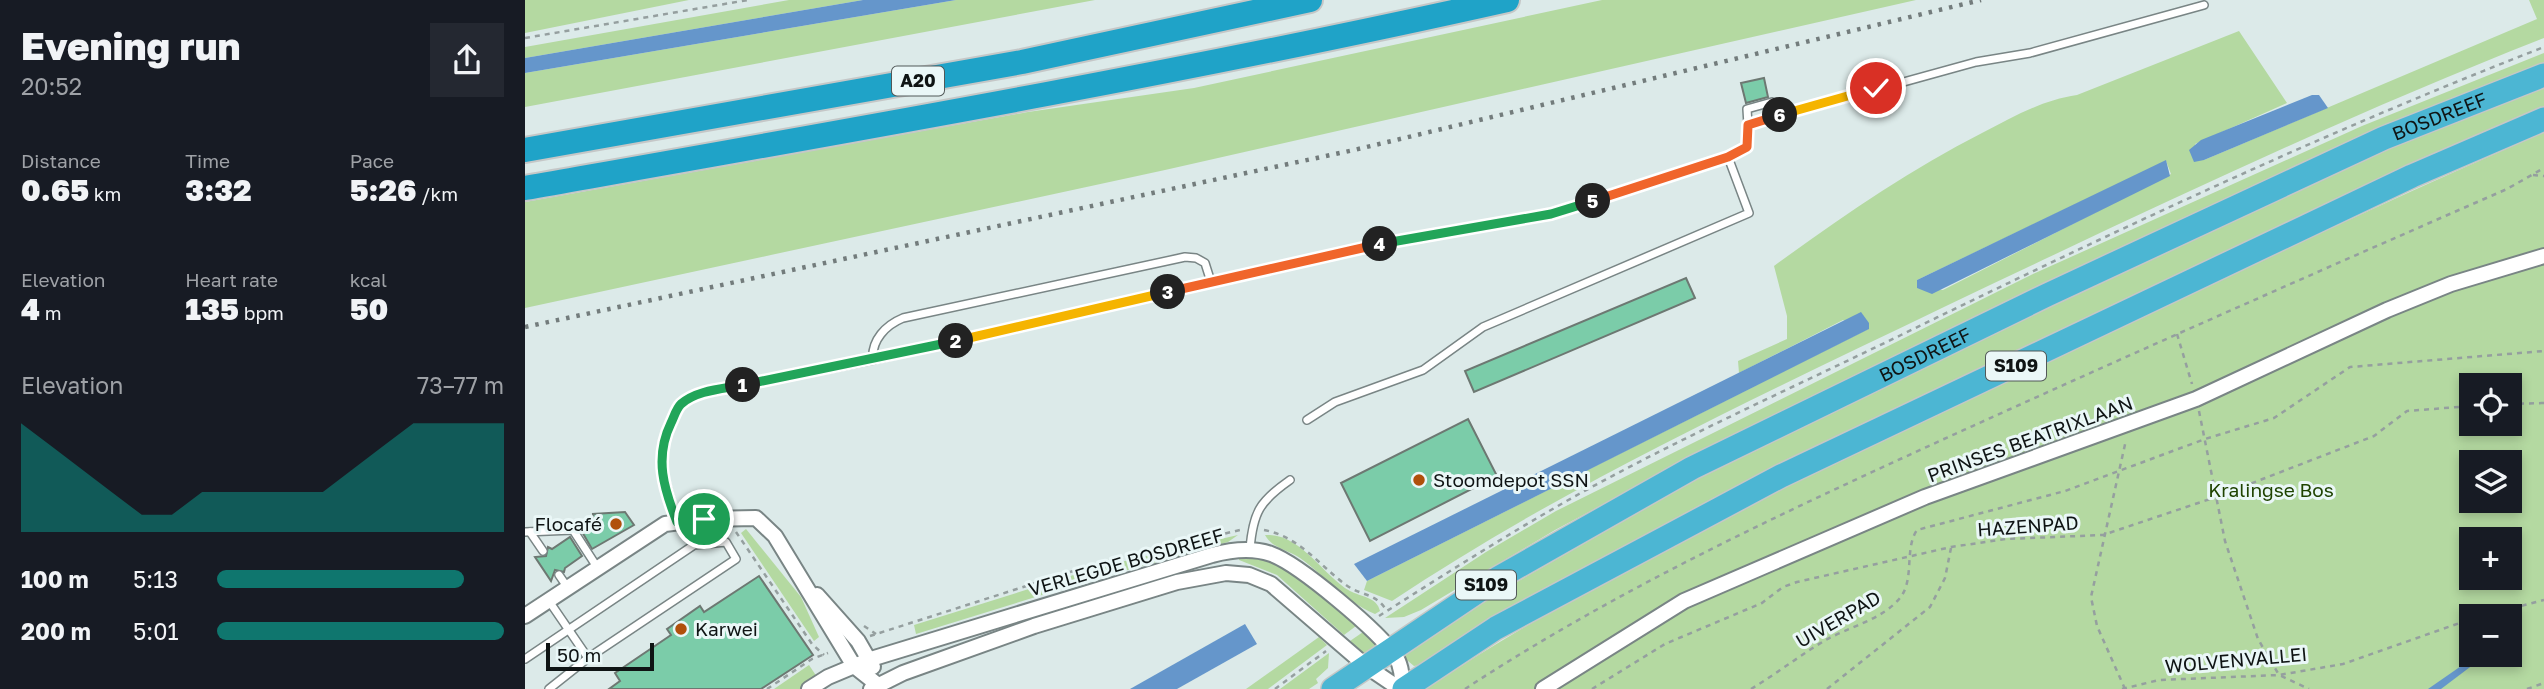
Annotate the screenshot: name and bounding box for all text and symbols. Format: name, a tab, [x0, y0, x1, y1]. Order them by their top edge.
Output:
text: Evening run	[21, 23, 240, 68]
button: share	[430, 23, 504, 97]
pin	[1846, 58, 1906, 118]
road number: A20	[892, 66, 944, 96]
icon: check	[1857, 69, 1895, 107]
text: 20:52	[21, 72, 82, 100]
street label: BOSDREEF	[2389, 87, 2490, 145]
pin: 6	[1763, 97, 1797, 132]
text: 6	[1773, 103, 1786, 126]
text: Distance	[21, 149, 101, 172]
text: Time	[185, 149, 230, 172]
text: Pace	[350, 149, 394, 172]
text: 0.65	[21, 172, 89, 208]
text: 3:32	[185, 172, 252, 208]
text: 5:26	[350, 172, 417, 208]
text: km	[89, 182, 121, 205]
text: /km	[417, 182, 458, 205]
pin: 5	[1575, 184, 1611, 218]
text: 5	[1587, 189, 1598, 212]
pin: 4	[1363, 226, 1397, 262]
text: 4	[1374, 232, 1385, 255]
text: Elevation	[21, 268, 106, 291]
text: Heart rate	[185, 268, 278, 291]
text: kcal	[350, 268, 387, 291]
pin: 3	[1151, 274, 1185, 310]
text: 3	[1162, 280, 1173, 303]
text: 4	[21, 291, 40, 327]
text: 135	[185, 291, 239, 327]
text: 50	[350, 291, 388, 327]
text: m	[40, 301, 62, 324]
text: bpm	[239, 301, 284, 324]
street label: BOSDREEF	[1875, 322, 1975, 386]
pin: 2	[939, 324, 973, 358]
text: 2	[950, 329, 961, 352]
road number: S109	[1986, 352, 2046, 380]
pin: 1	[725, 368, 760, 402]
text: Elevation	[21, 371, 123, 399]
text: 73–77 m	[417, 371, 504, 399]
text: 1	[738, 373, 747, 396]
map controls	[2459, 373, 2522, 667]
button: locate	[2459, 373, 2522, 436]
street label: PRINSES BEATRIXLAAN	[1924, 391, 2136, 486]
button: layers	[2459, 450, 2522, 513]
place label: Stoomdepot SSN	[1433, 468, 1589, 491]
marker: Stoomdepot SSN	[1411, 472, 1427, 488]
park label: Kralingse Bos	[2208, 478, 2334, 501]
pin	[674, 489, 734, 549]
icon: arrive	[685, 500, 723, 538]
street label: HAZENPAD	[1977, 510, 2079, 541]
place label: Flocafé	[535, 512, 602, 535]
marker: Flocafé	[608, 516, 624, 532]
street label: VERLEGDE BOSDREEF	[1026, 523, 1226, 600]
button: +	[2459, 527, 2522, 590]
text: 100 m	[21, 565, 89, 593]
text: 5:13	[133, 565, 178, 593]
road number: S109	[1456, 570, 1516, 600]
street label: UIVERPAD	[1791, 585, 1884, 652]
button: −	[2459, 604, 2522, 667]
text: 200 m	[21, 617, 91, 645]
text: 5:01	[133, 617, 179, 645]
place label: Karwei	[695, 617, 758, 640]
marker: Karwei	[673, 621, 689, 637]
scale bar	[546, 640, 655, 672]
street label: WOLVENVALLEI	[2164, 642, 2308, 677]
text: 50 m	[557, 643, 601, 666]

